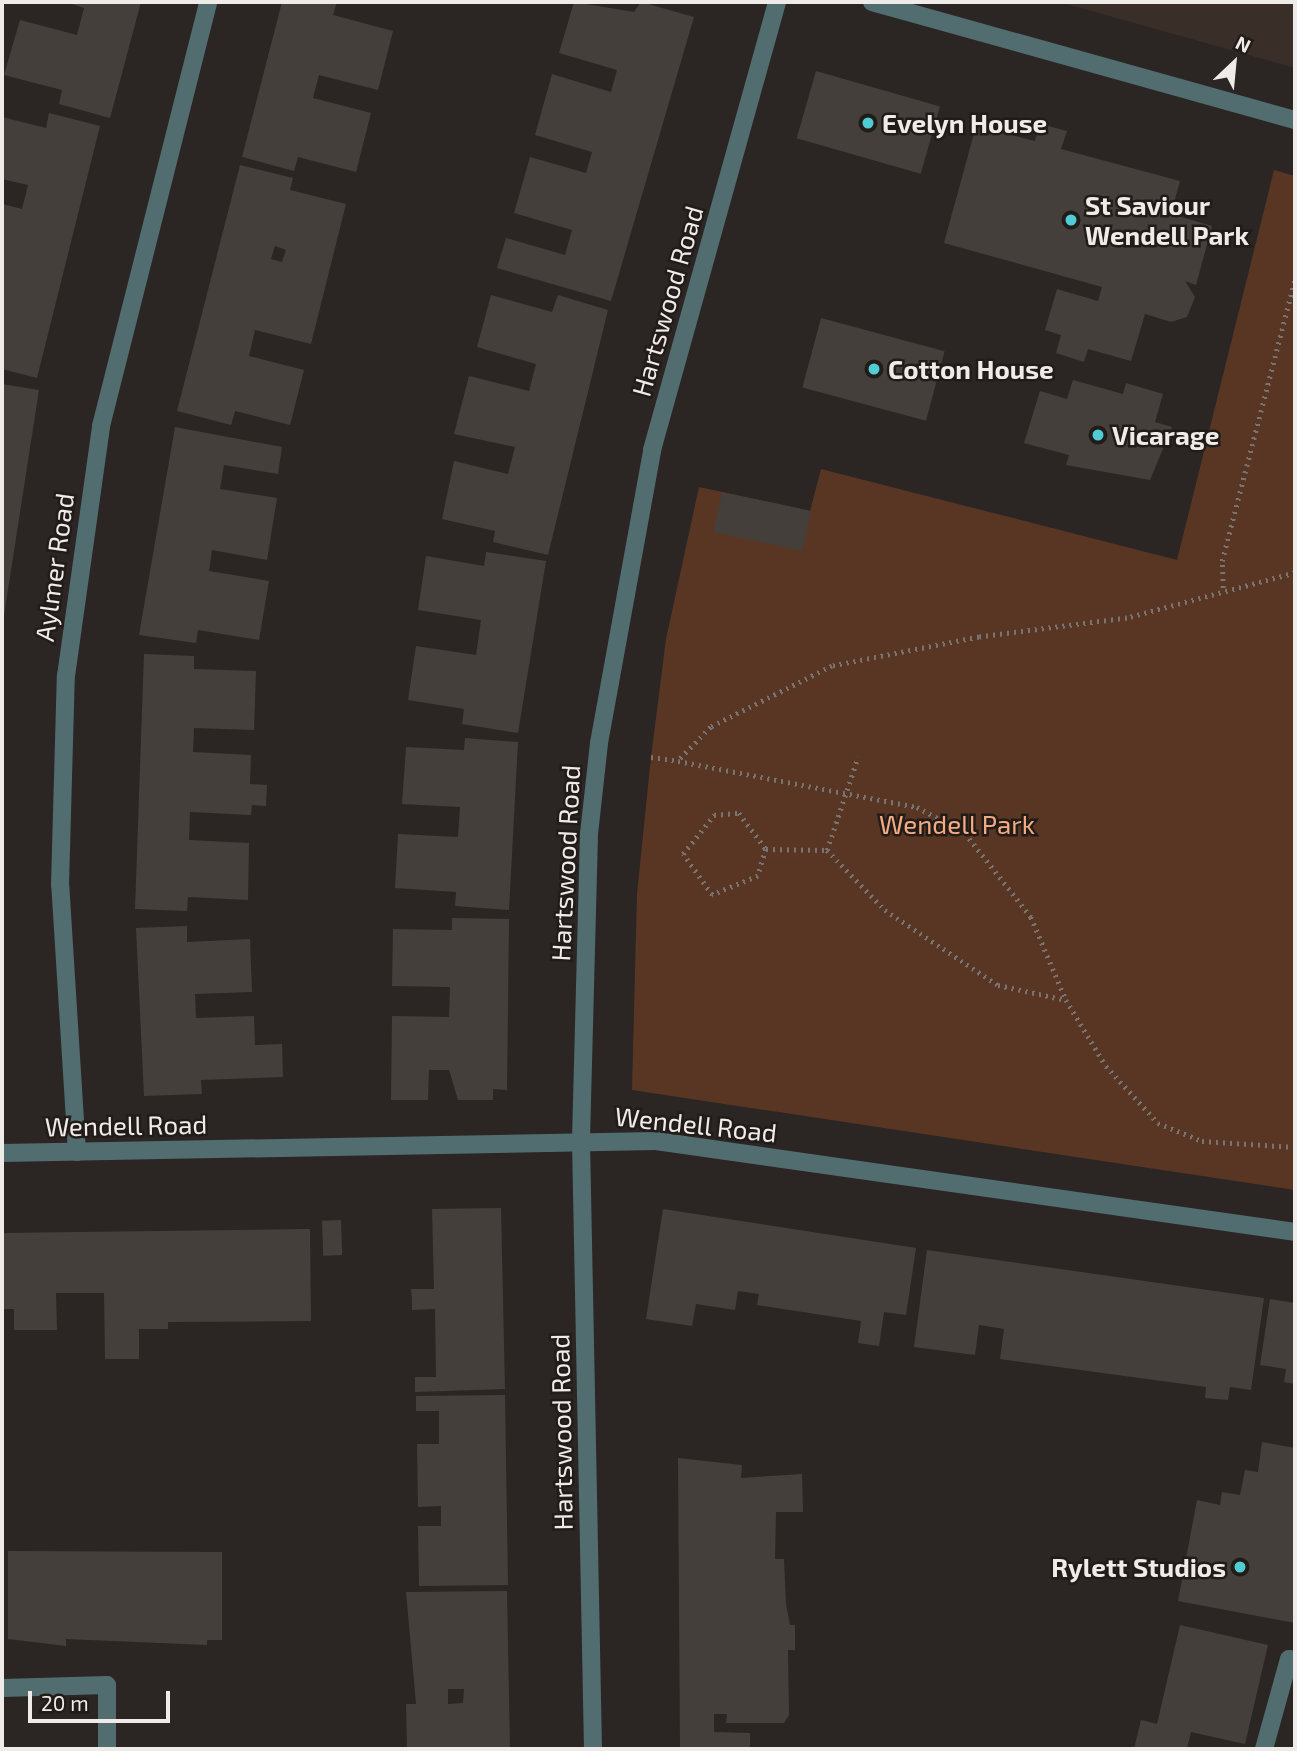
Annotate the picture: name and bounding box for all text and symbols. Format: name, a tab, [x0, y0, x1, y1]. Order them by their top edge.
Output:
north arrow	[1199, 28, 1269, 98]
text: N	[1232, 30, 1255, 57]
place label: Evelyn House	[882, 107, 1047, 139]
marker: Evelyn House	[860, 115, 876, 131]
place label: St Saviour Wendell Park	[1085, 189, 1250, 250]
street label: Hartswood Road	[625, 202, 709, 400]
marker: St Saviour Wendell Park	[1063, 212, 1079, 228]
place label: Cotton House	[888, 353, 1054, 385]
marker: Cotton House	[866, 361, 882, 377]
place label: Vicarage	[1112, 419, 1219, 451]
marker: Vicarage	[1090, 427, 1106, 443]
street label: Aylmer Road	[28, 491, 80, 643]
street label: Hartswood Road	[544, 764, 586, 962]
park label: Wendell Park	[879, 808, 1035, 840]
street label: Wendell Road	[613, 1100, 779, 1148]
street label: Wendell Road	[44, 1108, 208, 1142]
street label: Hartswood Road	[544, 1333, 578, 1531]
place label: Rylett Studios	[1051, 1551, 1226, 1583]
marker: Rylett Studios	[1232, 1559, 1248, 1575]
scale bar	[32, 1678, 173, 1722]
text: 20 m	[41, 1690, 89, 1715]

